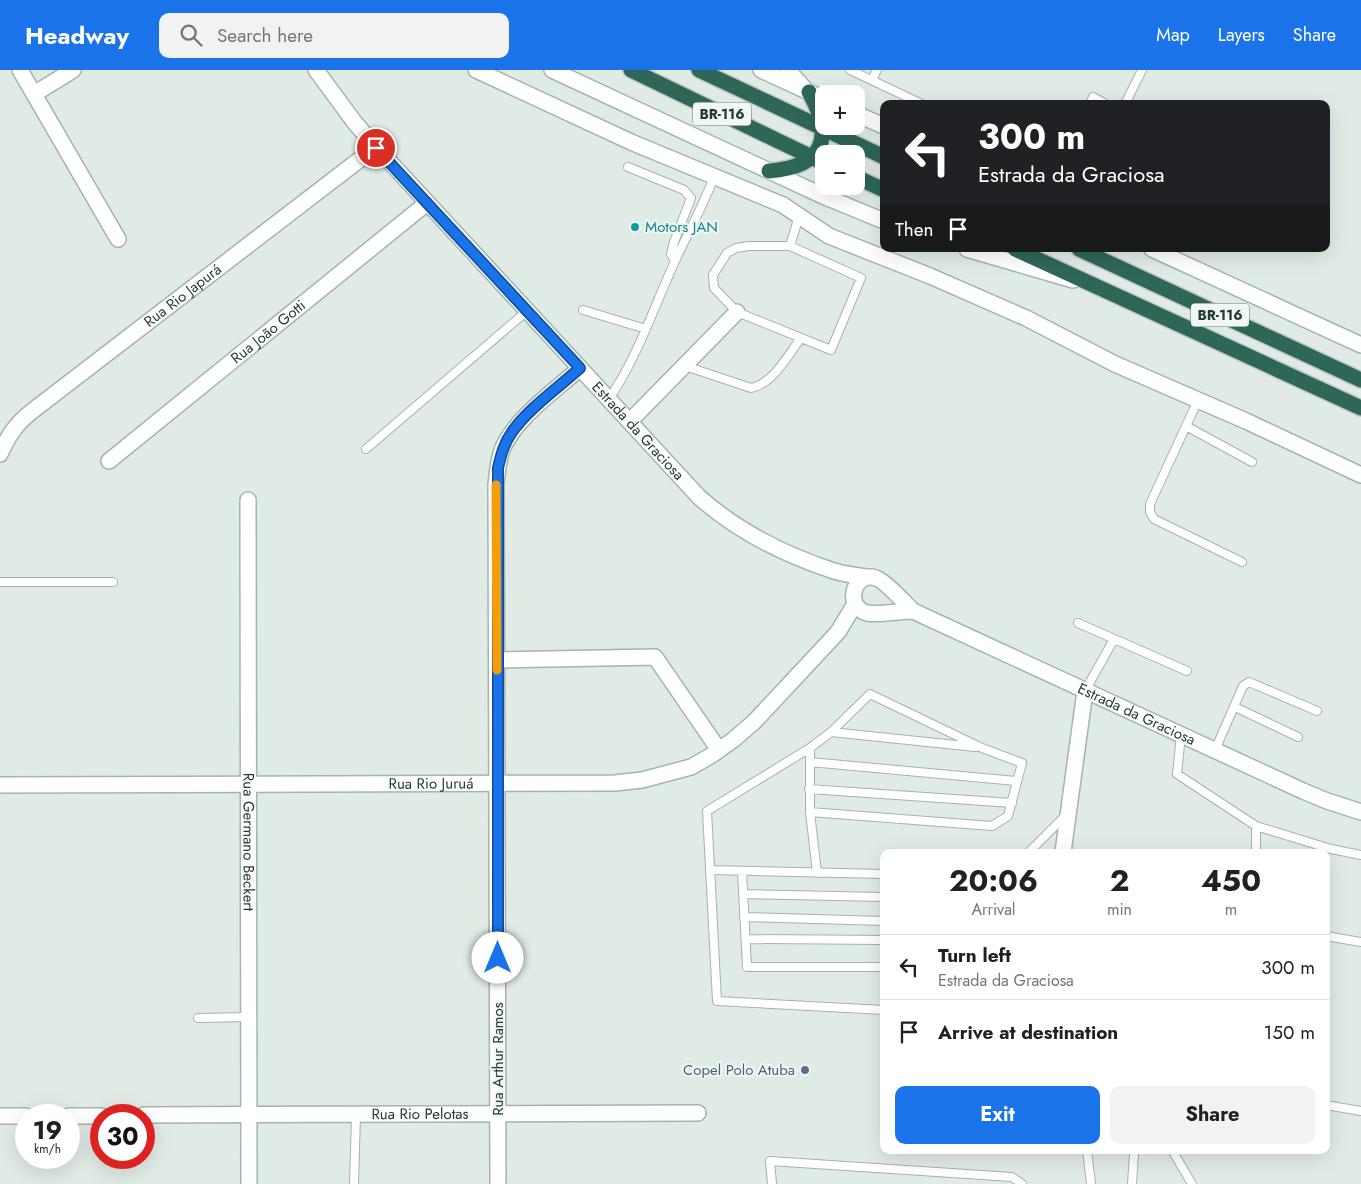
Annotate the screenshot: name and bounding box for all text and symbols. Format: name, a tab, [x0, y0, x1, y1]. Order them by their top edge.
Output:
search box	[159, 13, 509, 58]
text: Headway	[25, 18, 129, 53]
icon: search	[177, 21, 205, 49]
text: Search here	[217, 22, 313, 49]
text: Map	[1156, 22, 1190, 48]
text: Layers	[1218, 22, 1265, 48]
text: Share	[1293, 22, 1336, 48]
map controls	[815, 85, 865, 195]
button: +	[815, 85, 865, 135]
road number: BR-116	[693, 103, 751, 126]
text: 300 m	[978, 112, 1085, 162]
icon: left	[895, 120, 960, 185]
pin	[355, 127, 397, 169]
icon: arrive	[362, 134, 390, 162]
button: −	[815, 145, 865, 195]
text: Estrada da Graciosa	[978, 158, 1165, 190]
icon: arrive	[944, 215, 972, 243]
place label: Motors JAN	[645, 216, 718, 238]
text: Then	[895, 216, 934, 243]
marker: Motors JAN	[629, 221, 641, 233]
street label: Rua Rio Japurá	[139, 259, 226, 332]
street label: Rua João Gotti	[226, 295, 310, 369]
road number: BR-116	[1191, 304, 1249, 326]
street label: Estrada da Graciosa	[587, 377, 689, 485]
street label: Estrada da Graciosa	[1074, 677, 1199, 751]
street label: Rua Rio Juruá	[389, 772, 473, 795]
street label: Rua Germano Beckert	[237, 773, 260, 912]
text: 20:06	[949, 859, 1038, 902]
text: 2	[1110, 859, 1129, 902]
text: 450	[1201, 859, 1261, 902]
text: Arrival	[971, 898, 1016, 921]
text: min	[1107, 898, 1132, 921]
text: m	[1225, 898, 1237, 921]
position arrow	[471, 931, 523, 983]
text: Turn left	[938, 942, 1011, 969]
icon: left	[895, 953, 923, 981]
text: 300 m	[1261, 954, 1315, 981]
text: Estrada da Graciosa	[938, 969, 1074, 992]
street label: Rua Arthur Ramos	[487, 1002, 509, 1116]
icon: arrive	[895, 1018, 923, 1046]
text: Arrive at destination	[938, 1019, 1118, 1046]
text: 150 m	[1264, 1019, 1315, 1046]
place label: Copel Polo Atuba	[683, 1059, 795, 1081]
marker: Copel Polo Atuba	[799, 1064, 811, 1076]
button: Exit	[895, 1086, 1100, 1144]
button: Share	[1110, 1086, 1315, 1144]
street label: Rua Rio Pelotas	[371, 1103, 469, 1125]
speed limit sign: 30	[90, 1104, 155, 1169]
text: 19	[33, 1112, 62, 1148]
text: km/h	[34, 1140, 61, 1158]

